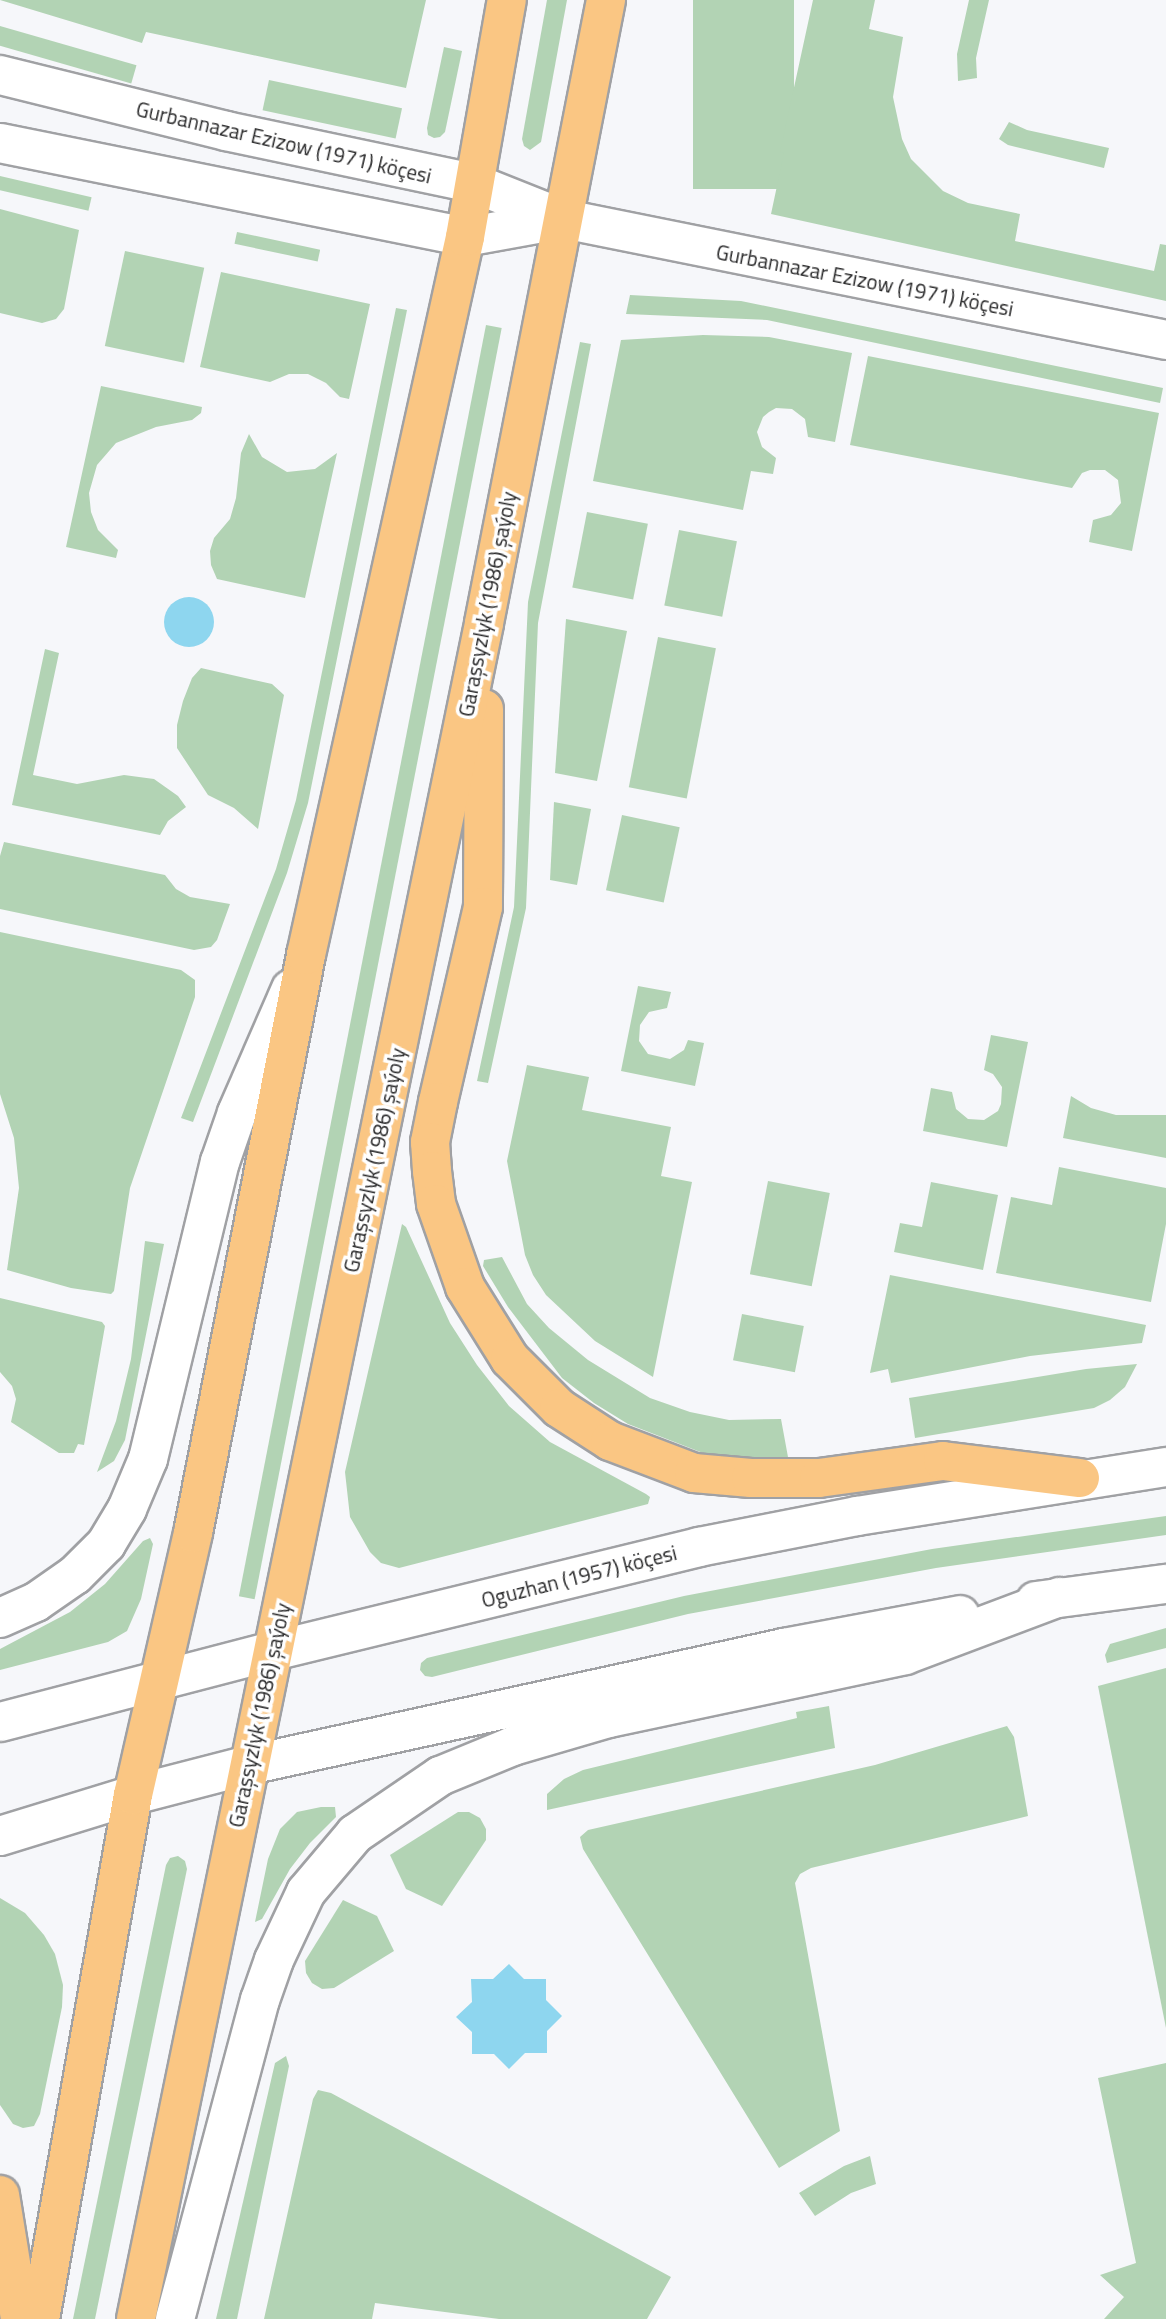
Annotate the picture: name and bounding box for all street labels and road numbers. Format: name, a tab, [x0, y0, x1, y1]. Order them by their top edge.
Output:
street label: Gurbannazar Ezizow (1971) köçesi	[134, 96, 434, 188]
street label: Gurbannazar Ezizow (1971) köçesi	[714, 239, 1016, 321]
street label: Garaşsyzlyk (1986) şaýoly	[453, 489, 521, 719]
street label: Garaşsyzlyk (1986) şaýoly	[338, 1045, 410, 1275]
street label: Oguzhan (1957) köçesi	[479, 1540, 679, 1612]
street label: Garaşsyzlyk (1986) şaýoly	[223, 1600, 295, 1830]

